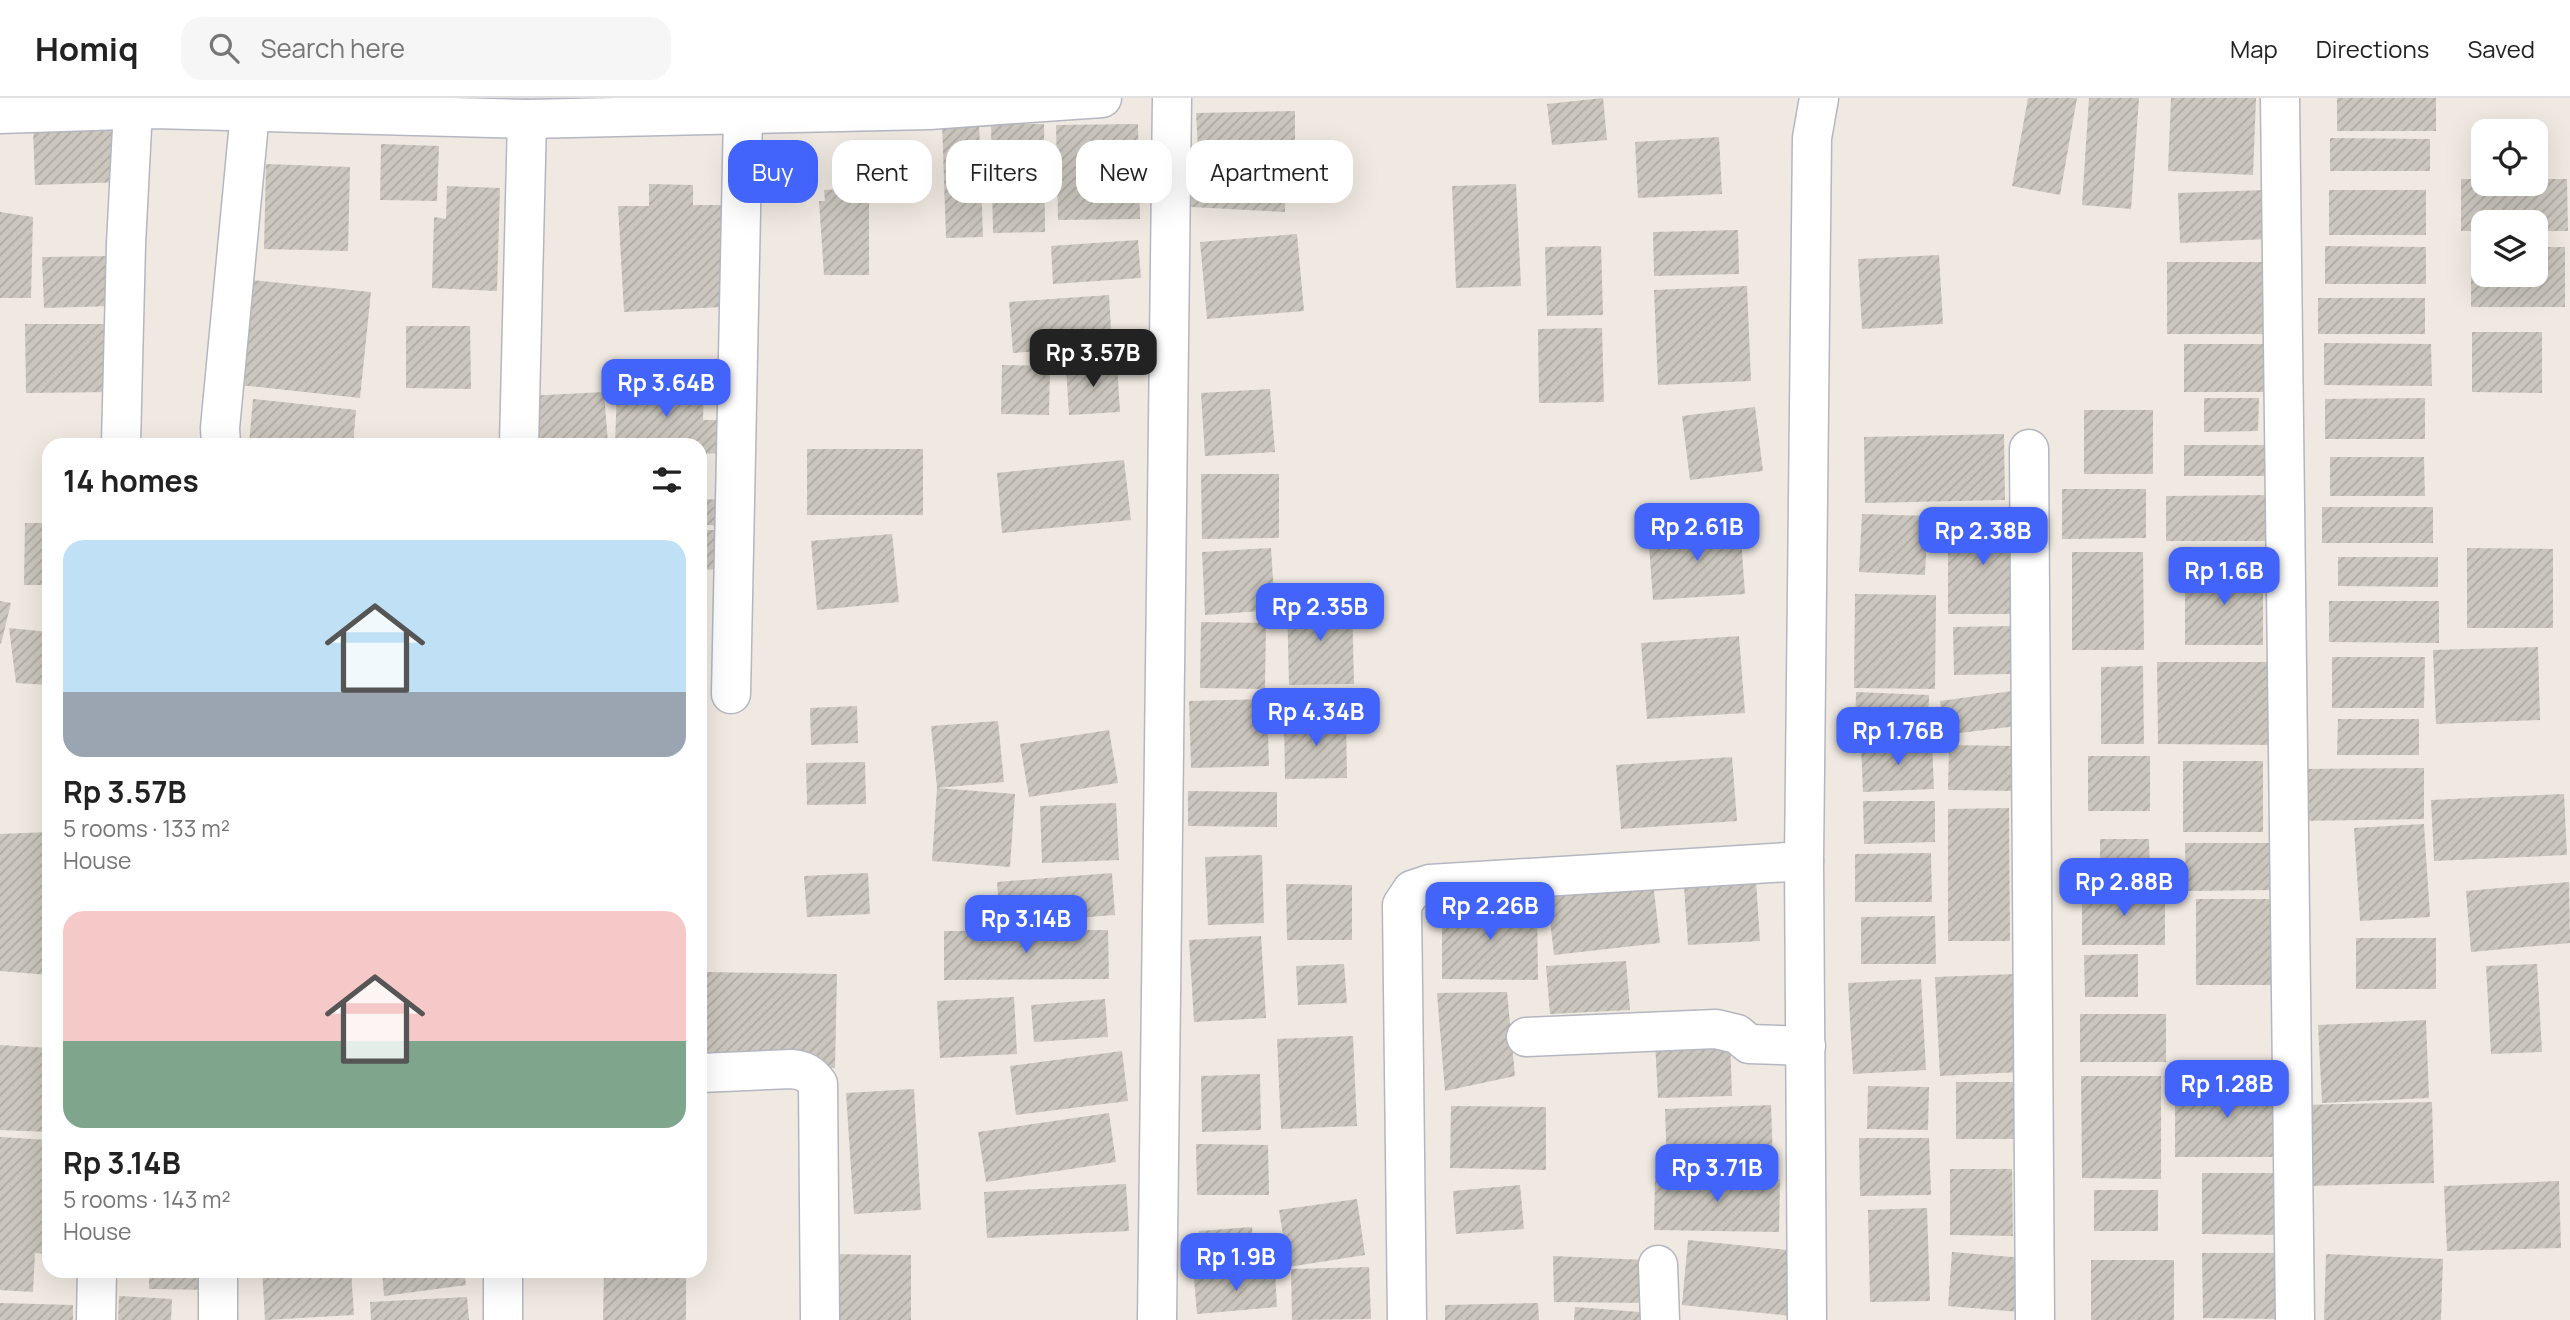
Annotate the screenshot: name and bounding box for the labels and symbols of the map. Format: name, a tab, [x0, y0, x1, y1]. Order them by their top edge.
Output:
pin: Rp 3.57B	[1021, 330, 1165, 389]
pin: Rp 3.64B	[594, 360, 738, 419]
pin: Rp 2.61B	[1625, 504, 1769, 563]
pin: Rp 2.38B	[1911, 508, 2055, 567]
pin: Rp 1.6B	[2159, 547, 2289, 607]
pin: Rp 2.35B	[1248, 584, 1392, 643]
pin: Rp 4.34B	[1244, 688, 1388, 748]
pin: Rp 1.76B	[1826, 708, 1970, 767]
pin: Rp 2.88B	[2052, 858, 2196, 918]
pin: Rp 2.26B	[1418, 882, 1562, 942]
pin: Rp 3.14B	[954, 896, 1098, 955]
pin: Rp 1.28B	[2155, 1060, 2299, 1120]
pin: Rp 3.71B	[1645, 1144, 1789, 1204]
pin: Rp 1.9B	[1171, 1234, 1301, 1293]

